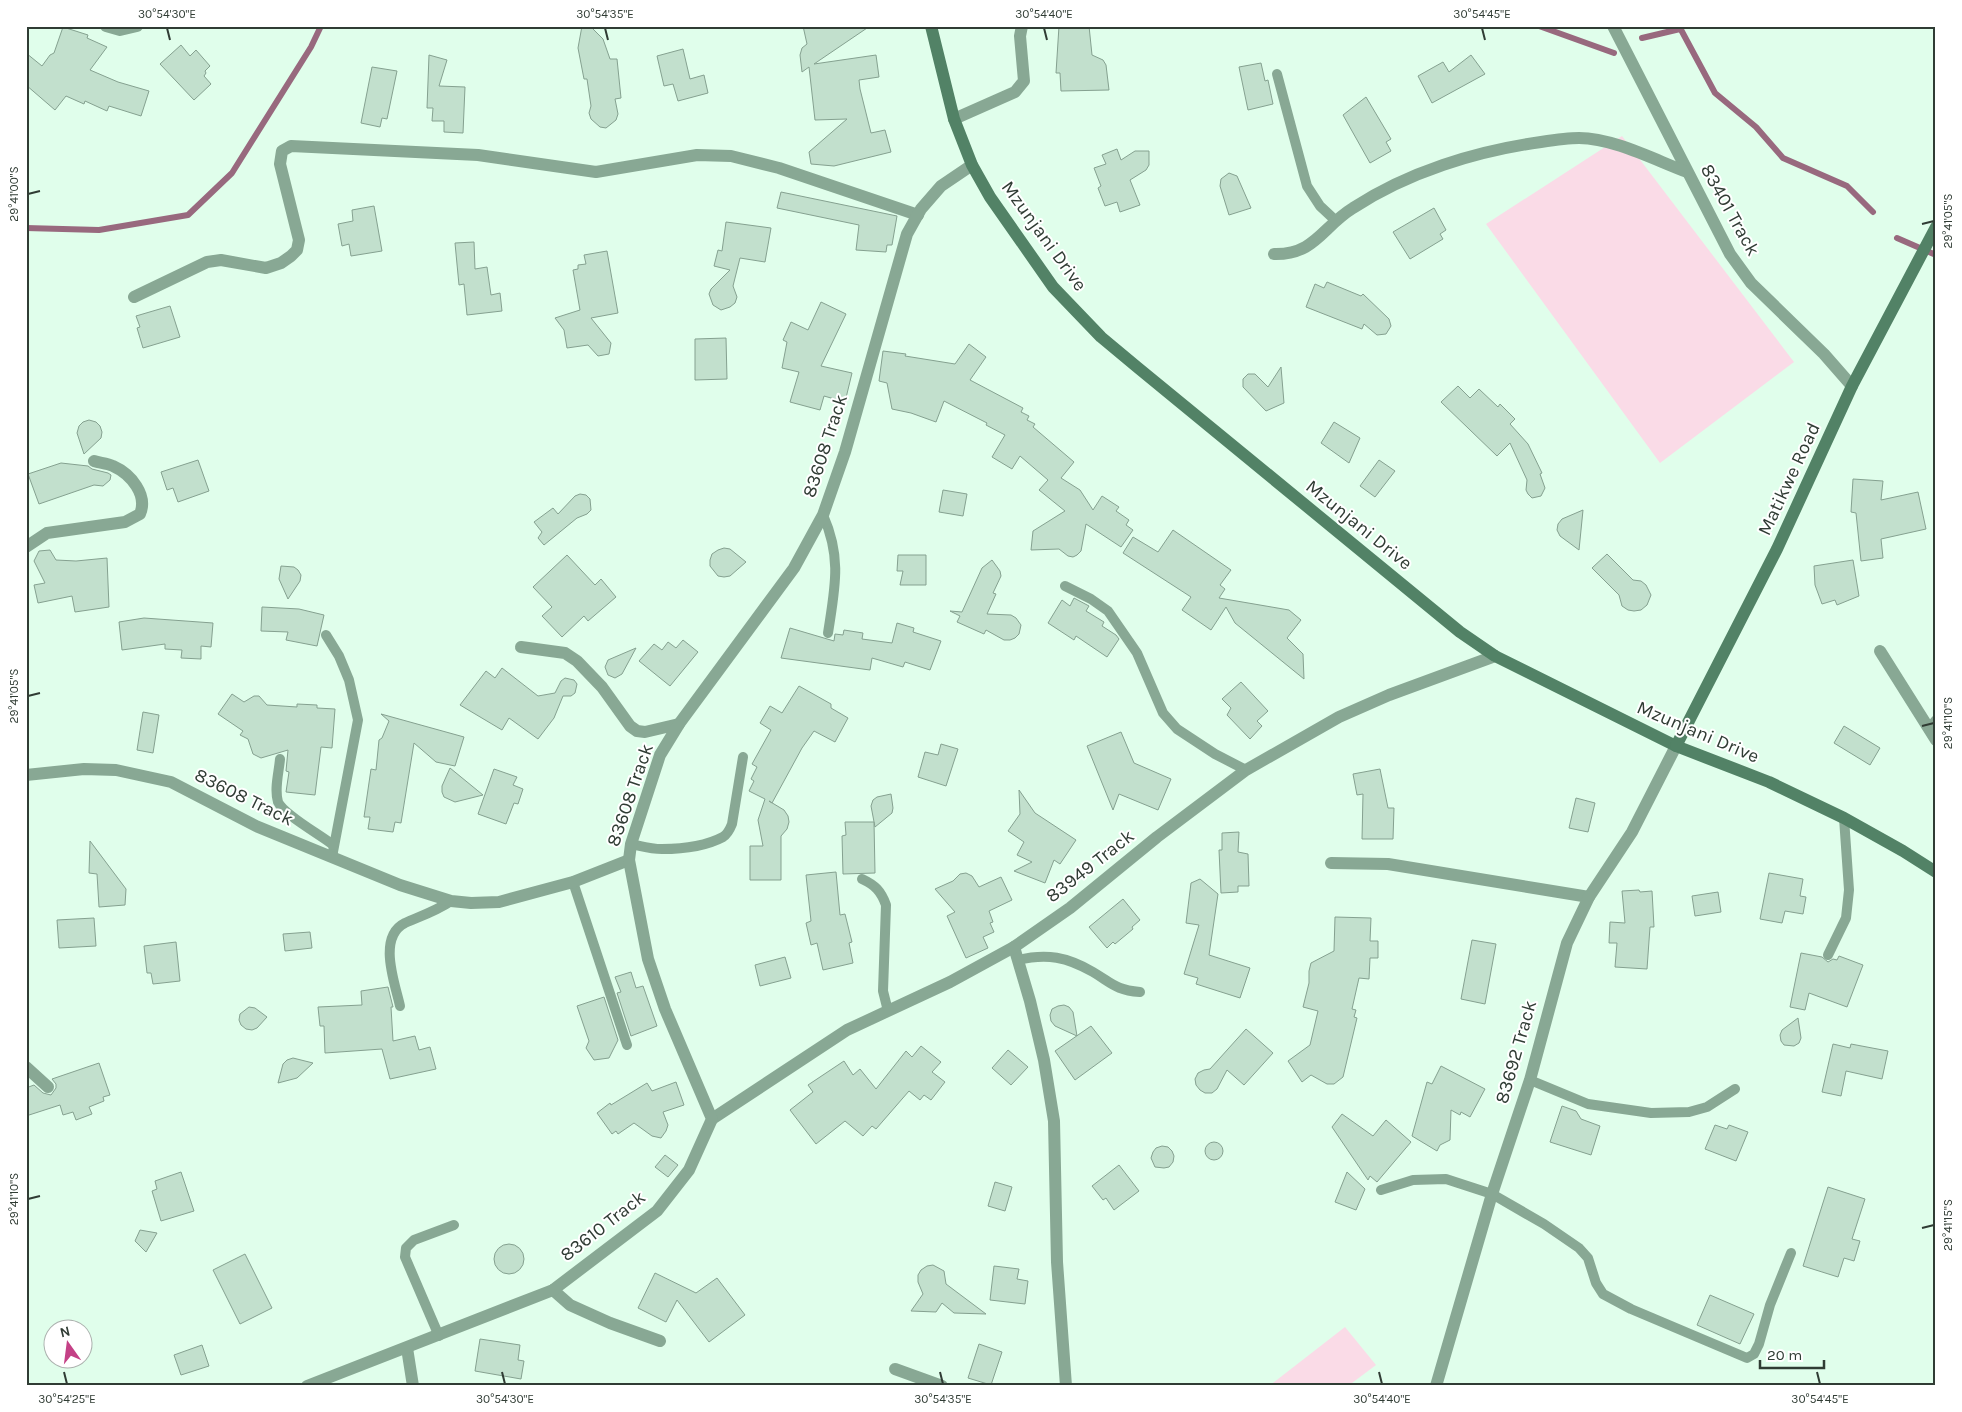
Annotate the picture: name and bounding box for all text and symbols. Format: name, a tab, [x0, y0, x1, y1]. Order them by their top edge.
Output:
text: 30°54'30"E	[138, 7, 196, 21]
text: 30°54'35"E	[576, 7, 634, 21]
text: 30°54'40"E	[1015, 7, 1073, 21]
text: 30°54'45"E	[1453, 7, 1511, 21]
street label: 83401 Track	[1696, 160, 1764, 260]
text: 29°41'00"S	[7, 166, 21, 222]
street label: Mzunjani Drive	[997, 177, 1091, 295]
text: 29°41'05"S	[1941, 193, 1955, 249]
street label: 83608 Track	[798, 391, 852, 500]
street label: Matikwe Road	[1753, 419, 1825, 539]
street label: Mzunjani Drive	[1301, 475, 1417, 575]
text: 29°41'05"S	[7, 668, 21, 724]
street label: Mzunjani Drive	[1634, 696, 1762, 768]
text: 29°41'10"S	[1941, 697, 1955, 749]
street label: 83608 Track	[602, 740, 658, 849]
street label: 83608 Track	[191, 764, 297, 831]
street label: 83949 Track	[1041, 825, 1139, 907]
street label: 83692 Track	[1491, 998, 1541, 1106]
text: 29°41'10"S	[7, 1173, 21, 1225]
street label: 83610 Track	[556, 1186, 650, 1266]
text: 29°41'15"S	[1941, 1199, 1955, 1251]
north arrow	[42, 1320, 92, 1370]
text: N	[58, 1322, 72, 1341]
scale bar	[1760, 1337, 1823, 1369]
text: 20 m	[1767, 1346, 1802, 1364]
text: 30°54'25"E	[38, 1392, 96, 1406]
text: 30°54'30"E	[476, 1392, 534, 1406]
text: 30°54'35"E	[914, 1392, 972, 1406]
text: 30°54'40"E	[1353, 1392, 1411, 1406]
text: 30°54'45"E	[1791, 1392, 1849, 1406]

